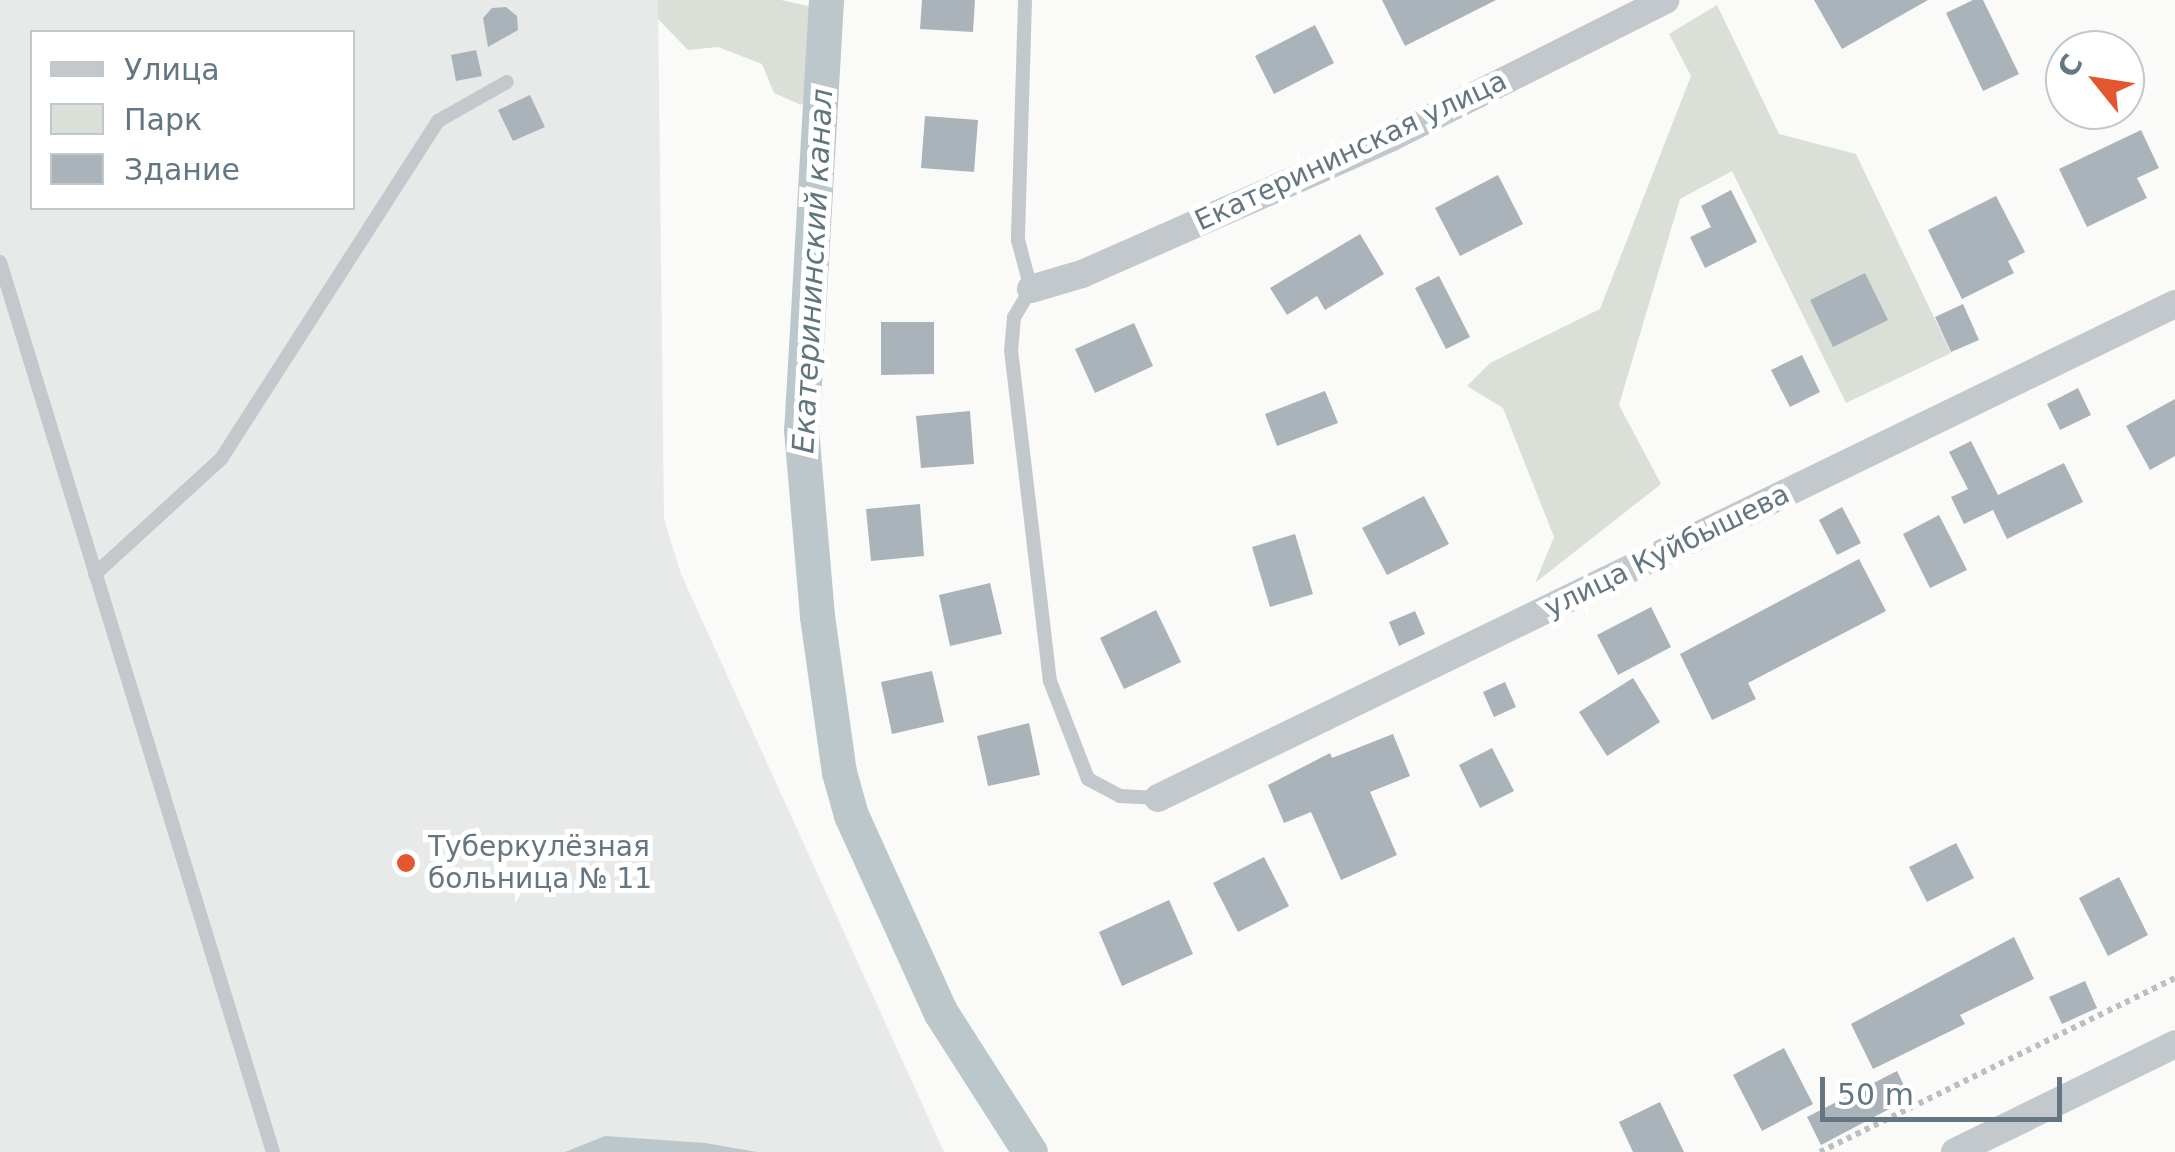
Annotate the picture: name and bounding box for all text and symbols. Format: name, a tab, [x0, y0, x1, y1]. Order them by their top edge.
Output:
legend	[30, 30, 355, 210]
north arrow	[2045, 30, 2145, 130]
text: С	[2051, 49, 2090, 83]
text: Улица	[124, 52, 220, 87]
street label: Екатерининская улица	[1190, 64, 1512, 238]
water label: Екатерининский канал	[785, 88, 841, 454]
text: Парк	[124, 102, 202, 137]
text: Здание	[124, 152, 240, 187]
street label: улица Куйбышева	[1539, 477, 1795, 625]
place label: Туберкулёзная больница № 11	[428, 830, 652, 896]
marker: Туберкулёзная больница № 11	[393, 850, 419, 876]
scale bar	[1825, 1057, 2068, 1119]
text: 50 m	[1837, 1077, 1914, 1112]

